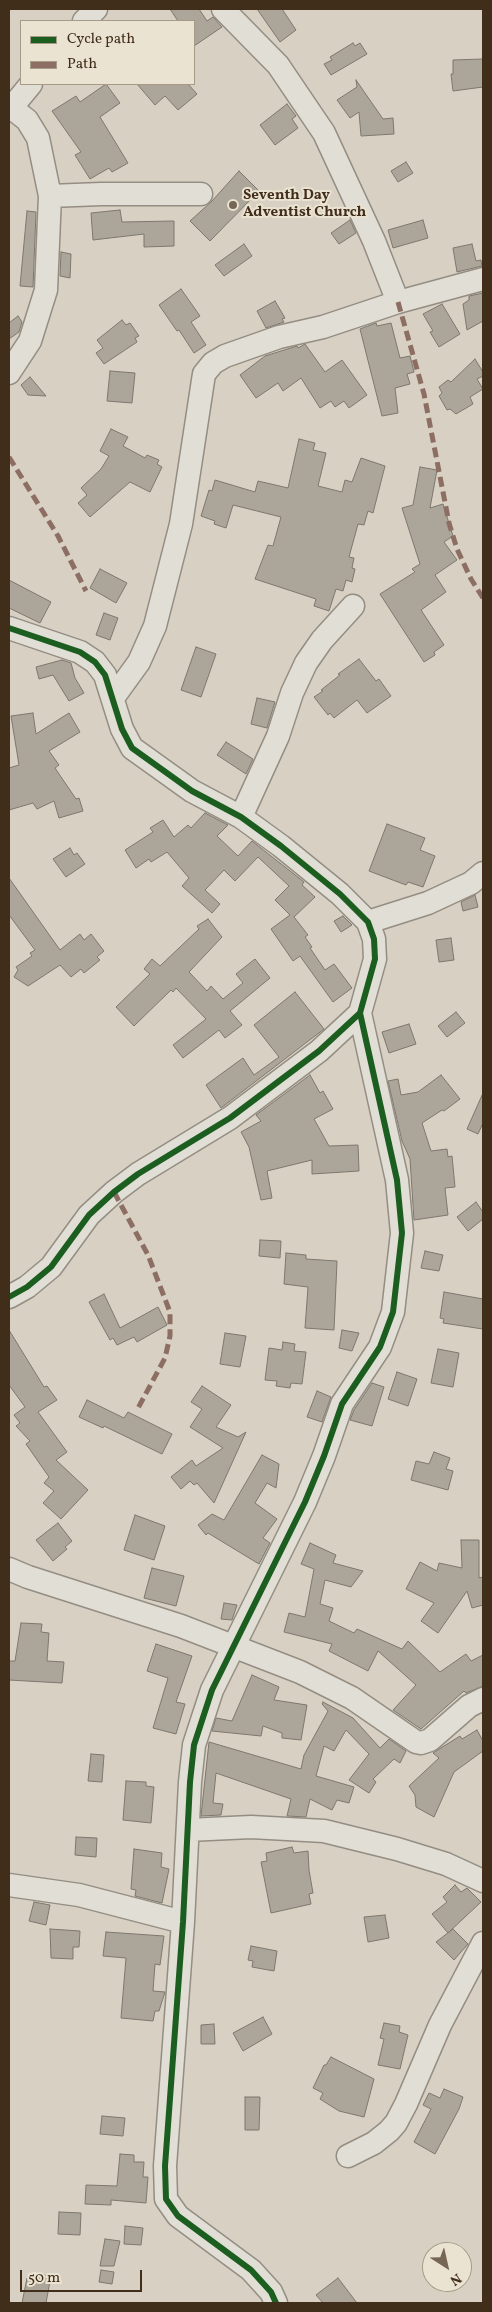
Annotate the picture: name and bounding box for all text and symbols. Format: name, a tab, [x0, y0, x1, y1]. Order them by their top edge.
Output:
legend	[20, 20, 195, 85]
text: Cycle path	[67, 29, 135, 50]
text: Path	[67, 54, 97, 75]
place label: Seventh Day Adventist Church	[243, 187, 366, 222]
marker: Seventh Day Adventist Church	[227, 199, 239, 211]
north arrow	[422, 2242, 472, 2292]
scale bar	[22, 2260, 145, 2292]
text: 50 m	[28, 2268, 60, 2289]
text: N	[446, 2268, 465, 2290]

